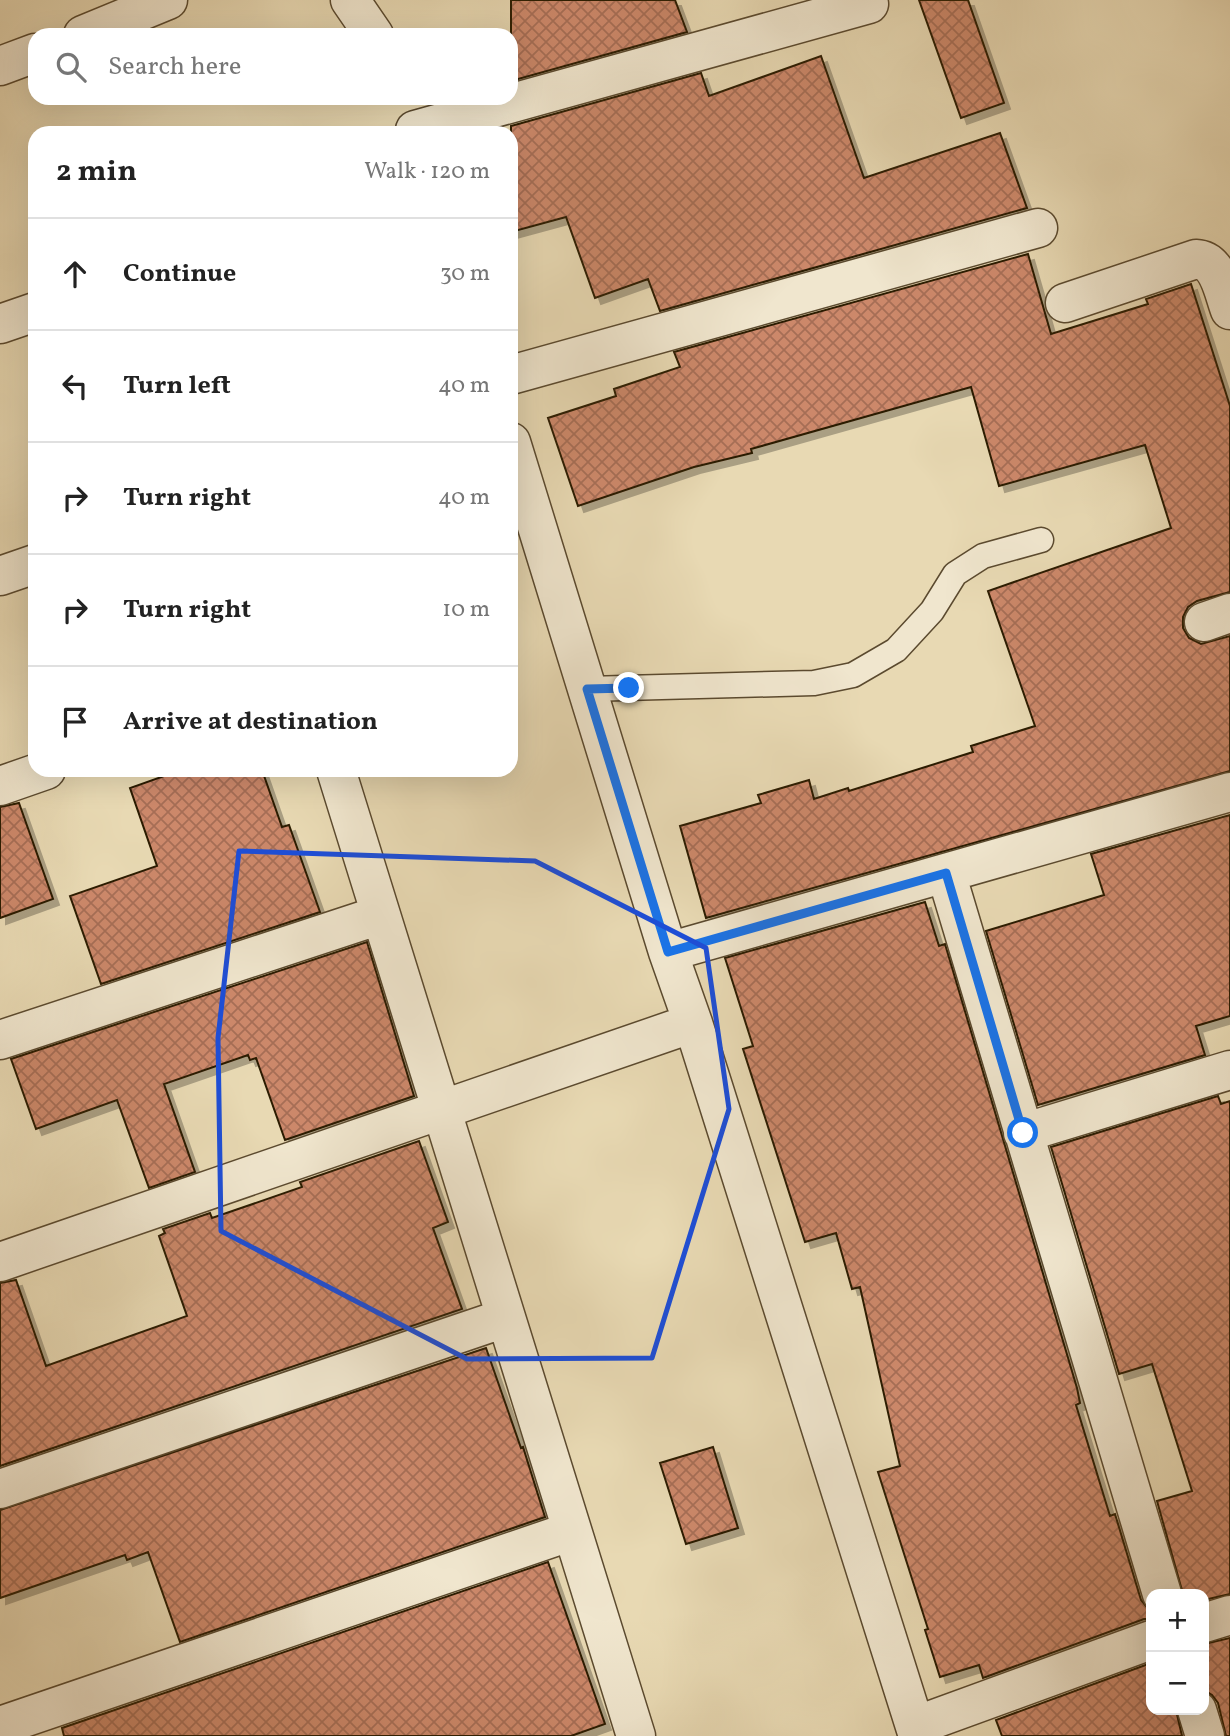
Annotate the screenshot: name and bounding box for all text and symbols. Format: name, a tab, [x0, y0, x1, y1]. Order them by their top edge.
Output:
search box	[28, 28, 518, 105]
icon: search	[52, 48, 90, 86]
text: Search here	[108, 49, 241, 85]
text: 2 min	[56, 151, 137, 193]
text: Walk · 120 m	[364, 156, 490, 188]
icon: ahead	[56, 255, 94, 293]
text: Continue	[123, 256, 236, 292]
text: 30 m	[440, 258, 490, 290]
icon: left	[56, 367, 94, 405]
text: Turn left	[123, 368, 231, 404]
text: 40 m	[438, 370, 490, 402]
icon: right	[56, 479, 94, 517]
text: Turn right	[123, 480, 251, 516]
text: 40 m	[438, 482, 490, 514]
icon: right	[56, 591, 94, 629]
text: Turn right	[123, 592, 251, 628]
text: 10 m	[442, 594, 490, 626]
route end	[613, 672, 644, 703]
icon: arrive	[56, 703, 94, 741]
text: Arrive at destination	[123, 704, 378, 740]
route start	[1007, 1117, 1038, 1148]
map controls	[1146, 1589, 1209, 1715]
button: +	[1146, 1589, 1209, 1652]
button: −	[1146, 1652, 1209, 1715]

